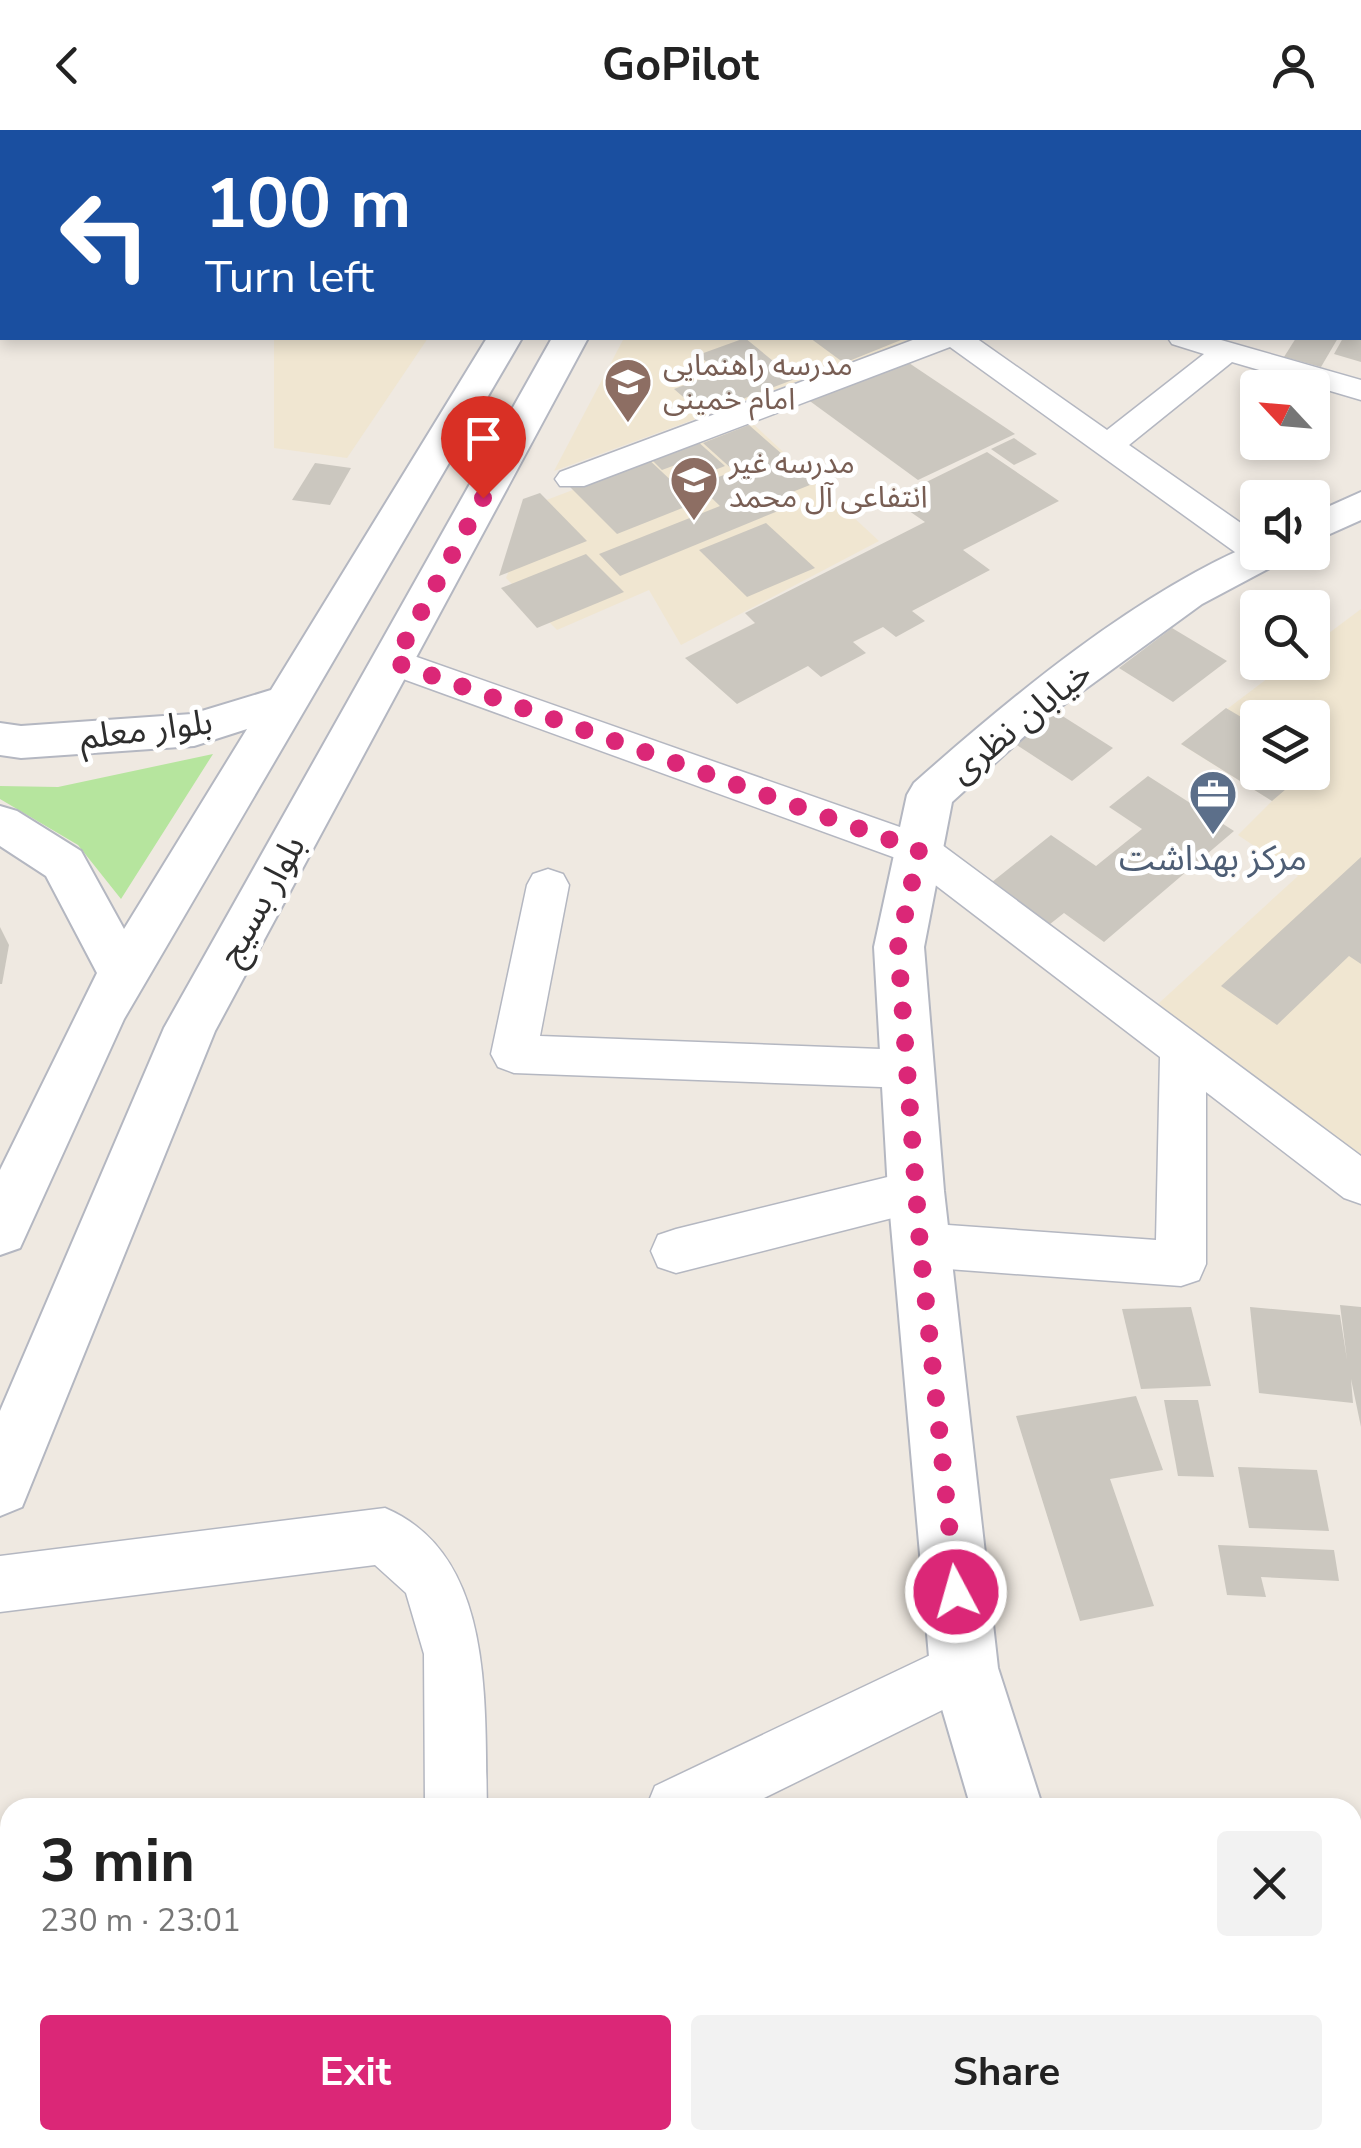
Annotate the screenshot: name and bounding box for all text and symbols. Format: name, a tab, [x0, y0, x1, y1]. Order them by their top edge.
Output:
text: GoPilot	[602, 35, 759, 96]
icon: back	[40, 38, 95, 93]
icon: person	[1266, 38, 1321, 93]
text: 100 m	[205, 156, 411, 252]
icon: left	[40, 170, 170, 300]
text: Turn left	[205, 247, 374, 308]
place label: مدرسه راهنمایی امام خمینی	[663, 345, 853, 421]
school or university icon: مدرسه راهنمایی امام خمینی	[602, 356, 654, 424]
north arrow	[1240, 370, 1330, 460]
map controls	[1240, 370, 1330, 790]
pin	[441, 396, 526, 499]
icon: arrive	[456, 411, 511, 466]
place label: مدرسه غیر انتفاعی آل محمد	[728, 443, 928, 518]
school or university icon: مدرسه غیر انتفاعی آل محمد	[668, 454, 720, 522]
button: sound	[1240, 480, 1330, 570]
button: search	[1240, 590, 1330, 680]
street label: خیابان نظری	[939, 649, 1102, 794]
street label: بلوار معلم	[77, 698, 215, 764]
button: layers	[1240, 700, 1330, 790]
office icon: مرکز بهداشت	[1187, 768, 1239, 836]
street label: بلوار بسیج	[207, 827, 318, 975]
place label: مرکز بهداشت	[1119, 835, 1307, 882]
position arrow	[904, 1540, 1008, 1644]
text: 3 min	[40, 1820, 195, 1902]
button: close	[1217, 1831, 1322, 1936]
text: 230 m · 23:01	[40, 1899, 241, 1942]
button: Exit	[40, 2015, 671, 2130]
button: Share	[691, 2015, 1322, 2130]

